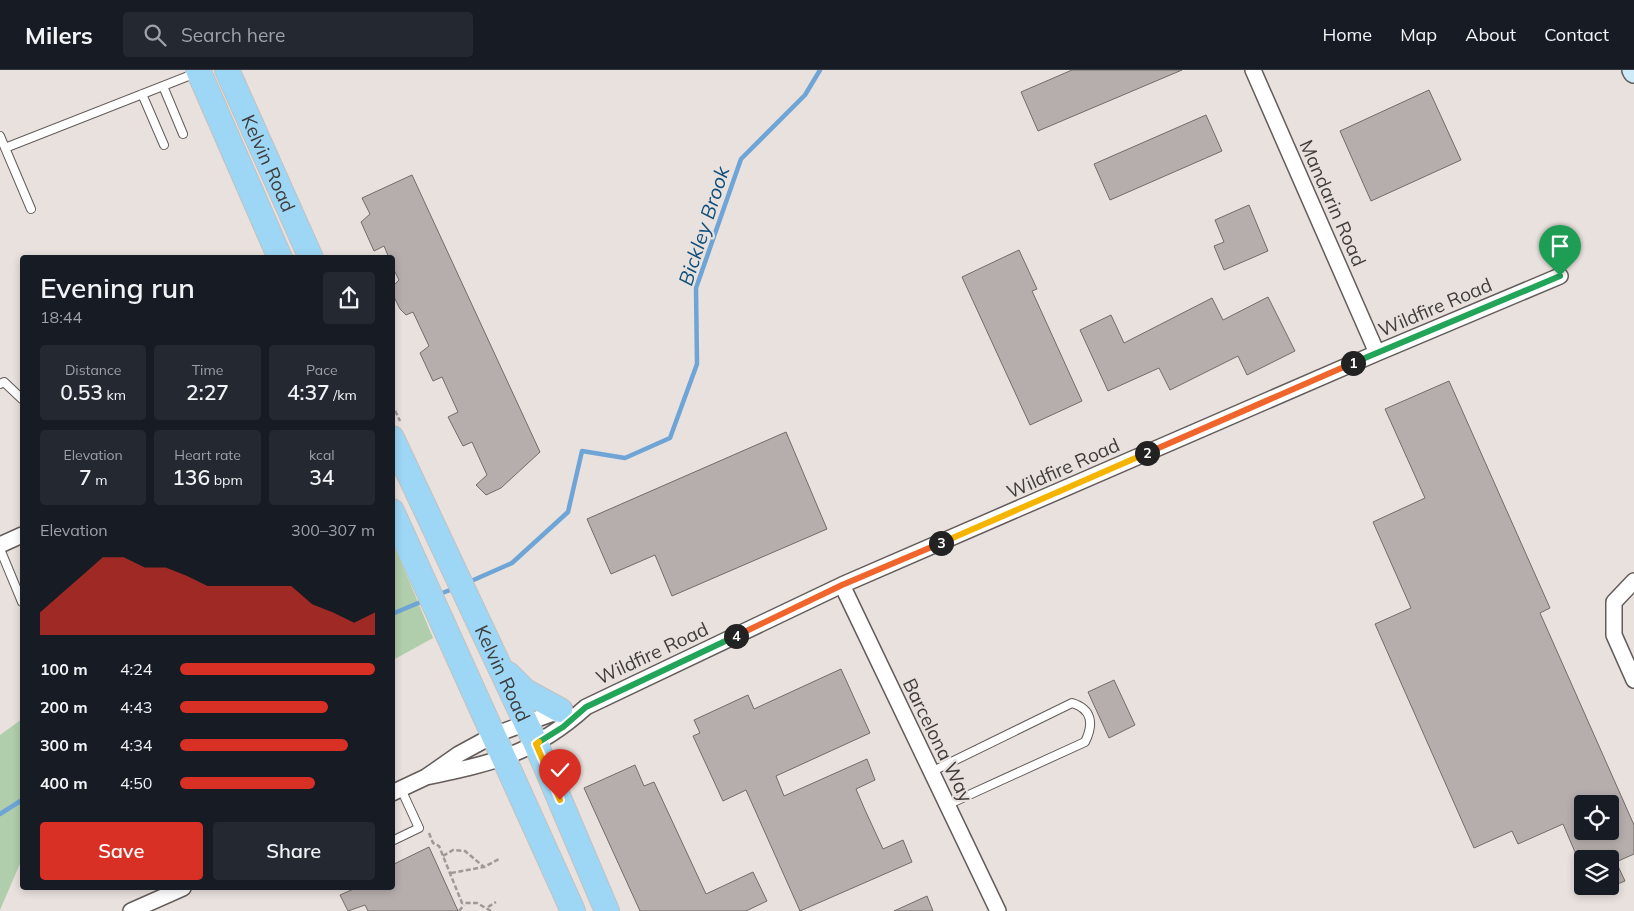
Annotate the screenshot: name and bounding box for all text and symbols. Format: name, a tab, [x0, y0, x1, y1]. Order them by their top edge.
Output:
search box	[123, 12, 473, 57]
text: Milers	[25, 20, 93, 50]
icon: search	[141, 21, 169, 49]
text: Search here	[181, 23, 285, 47]
text: Home	[1322, 23, 1372, 46]
text: Map	[1400, 23, 1437, 46]
text: About	[1465, 23, 1516, 46]
text: Contact	[1544, 23, 1609, 46]
street label: Kelvin Road	[236, 111, 301, 216]
street label: Mandarin Road	[1294, 136, 1372, 270]
water label: Bickley Brook	[673, 162, 735, 289]
pin	[1539, 225, 1581, 276]
icon: arrive	[1546, 232, 1574, 260]
text: Evening run	[40, 270, 195, 305]
button: share	[323, 272, 375, 324]
street label: Wildfire Road	[1375, 272, 1495, 342]
text: 18:44	[40, 307, 82, 327]
pin: 1	[1340, 350, 1366, 376]
text: 1	[1349, 354, 1358, 372]
text: Distance	[65, 361, 121, 379]
text: Time	[192, 361, 223, 379]
text: Pace	[306, 361, 338, 379]
text: 0.53	[60, 379, 103, 405]
text: 2:27	[186, 379, 229, 405]
text: 4:37	[287, 379, 330, 405]
text: km	[103, 386, 126, 404]
text: /km	[330, 386, 357, 404]
street label: Wildfire Road	[1003, 432, 1123, 504]
pin: 2	[1134, 440, 1160, 466]
text: 2	[1143, 444, 1152, 462]
text: Elevation	[64, 446, 123, 464]
text: Heart rate	[174, 446, 241, 464]
text: kcal	[309, 446, 335, 464]
text: 7	[79, 464, 91, 490]
text: 136	[172, 464, 210, 490]
text: 34	[309, 464, 334, 490]
text: m	[91, 471, 107, 489]
text: bpm	[210, 471, 243, 489]
text: Elevation	[40, 520, 108, 540]
text: 300–307 m	[291, 520, 375, 540]
pin: 3	[928, 530, 954, 556]
text: 3	[937, 534, 946, 552]
street label: Wildfire Road	[592, 617, 712, 689]
street label: Kelvin Road	[470, 621, 536, 725]
pin: 4	[724, 624, 748, 648]
text: 4	[732, 627, 741, 645]
text: 100 m	[40, 659, 88, 679]
text: 4:24	[120, 659, 152, 679]
street label: Barcelona Way	[898, 674, 978, 806]
text: 200 m	[40, 697, 88, 717]
text: 4:43	[120, 697, 152, 717]
text: 300 m	[40, 735, 88, 755]
text: 4:34	[120, 735, 152, 755]
pin	[539, 749, 581, 800]
icon: check	[546, 756, 574, 784]
text: 400 m	[40, 773, 88, 793]
text: 4:50	[120, 773, 152, 793]
map controls	[1574, 795, 1619, 895]
button: locate	[1574, 795, 1619, 840]
button: Save	[40, 822, 203, 880]
button: Share	[213, 822, 375, 880]
button: layers	[1574, 850, 1619, 895]

